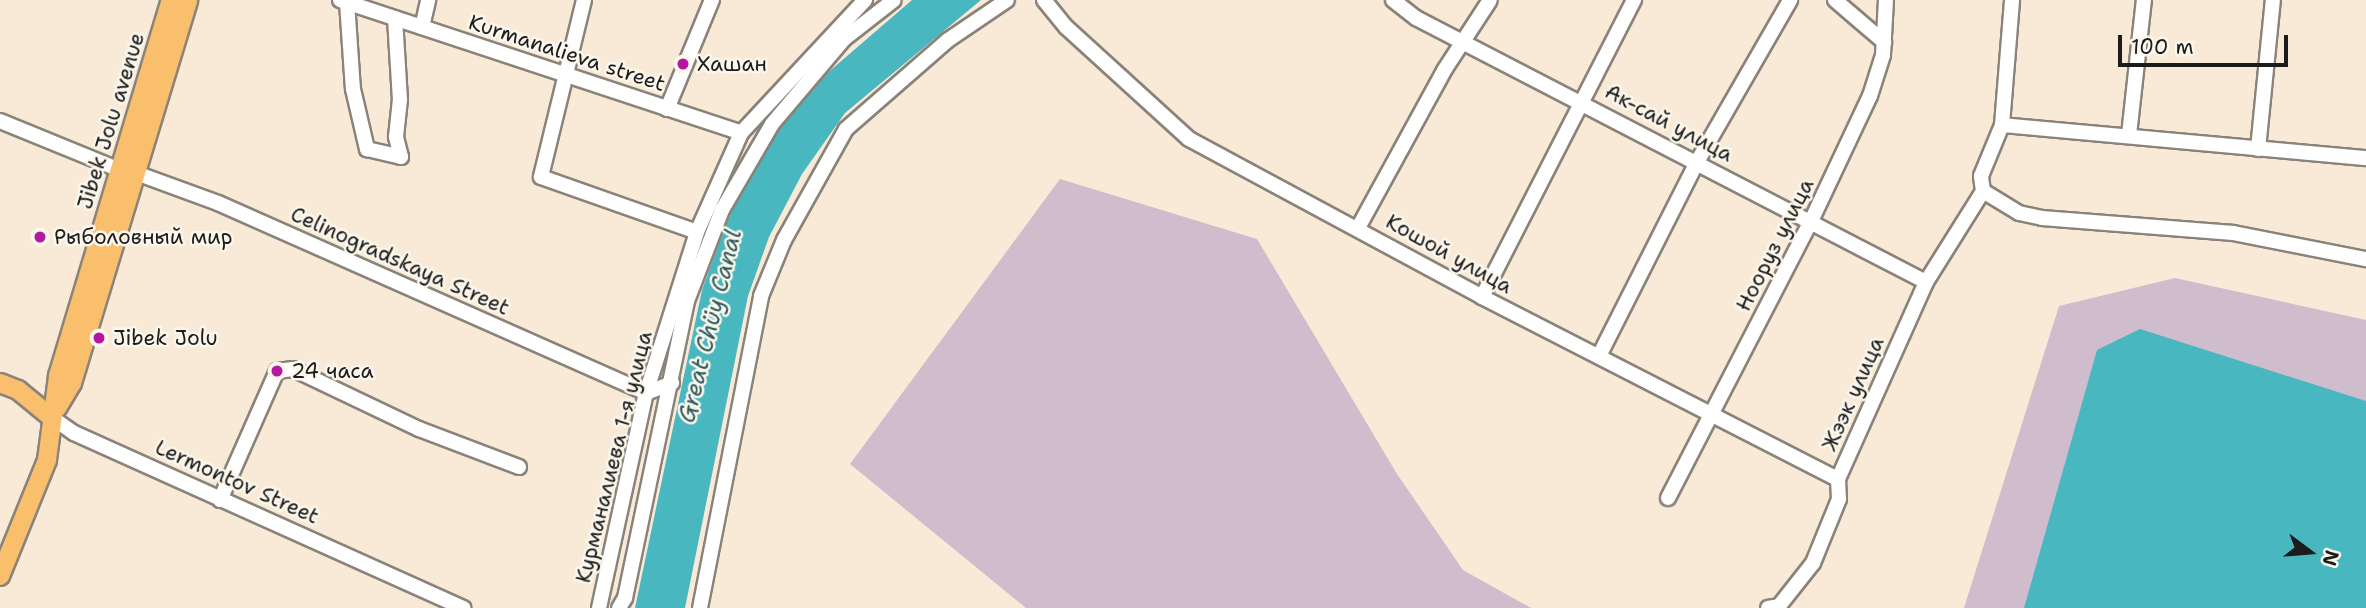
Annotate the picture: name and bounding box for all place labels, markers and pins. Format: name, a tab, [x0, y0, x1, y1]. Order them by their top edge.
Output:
place label: Хашан	[697, 51, 767, 77]
marker: Хашан	[675, 56, 691, 72]
place label: Рыболовный мир	[54, 224, 232, 250]
marker: Рыболовный мир	[32, 229, 48, 245]
place label: Jibek Jolu	[113, 325, 218, 351]
marker: Jibek Jolu	[91, 330, 107, 346]
place label: 24 часа	[291, 358, 374, 384]
marker: 24 часа	[269, 363, 285, 379]

